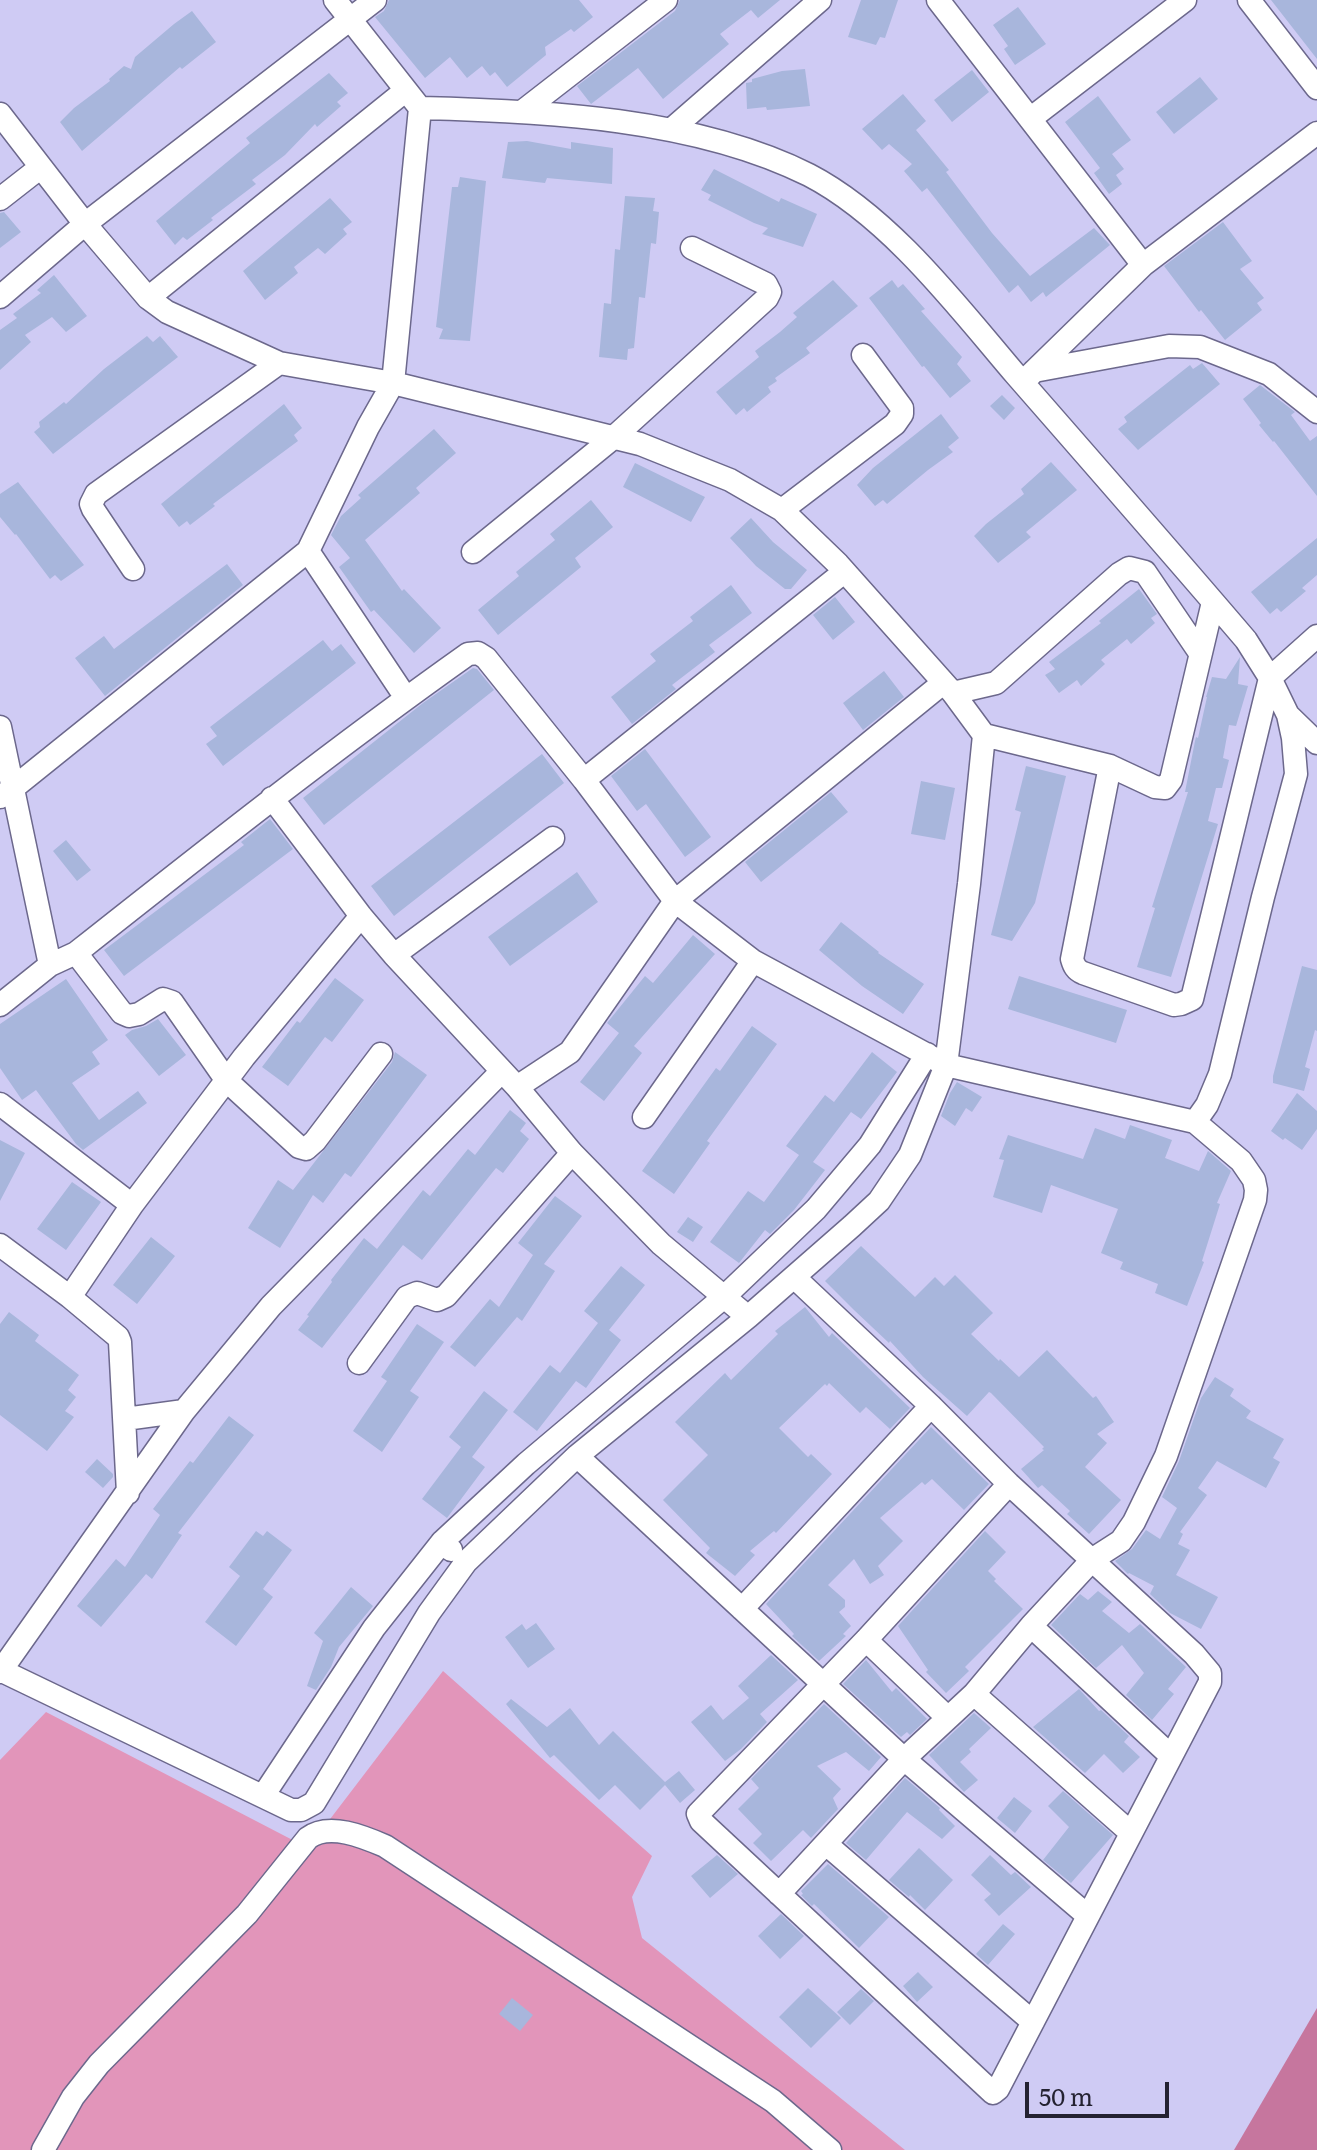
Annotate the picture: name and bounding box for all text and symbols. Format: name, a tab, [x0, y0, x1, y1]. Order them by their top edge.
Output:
scale bar	[1029, 2066, 1173, 2116]
text: 50 m	[1039, 2078, 1093, 2113]

